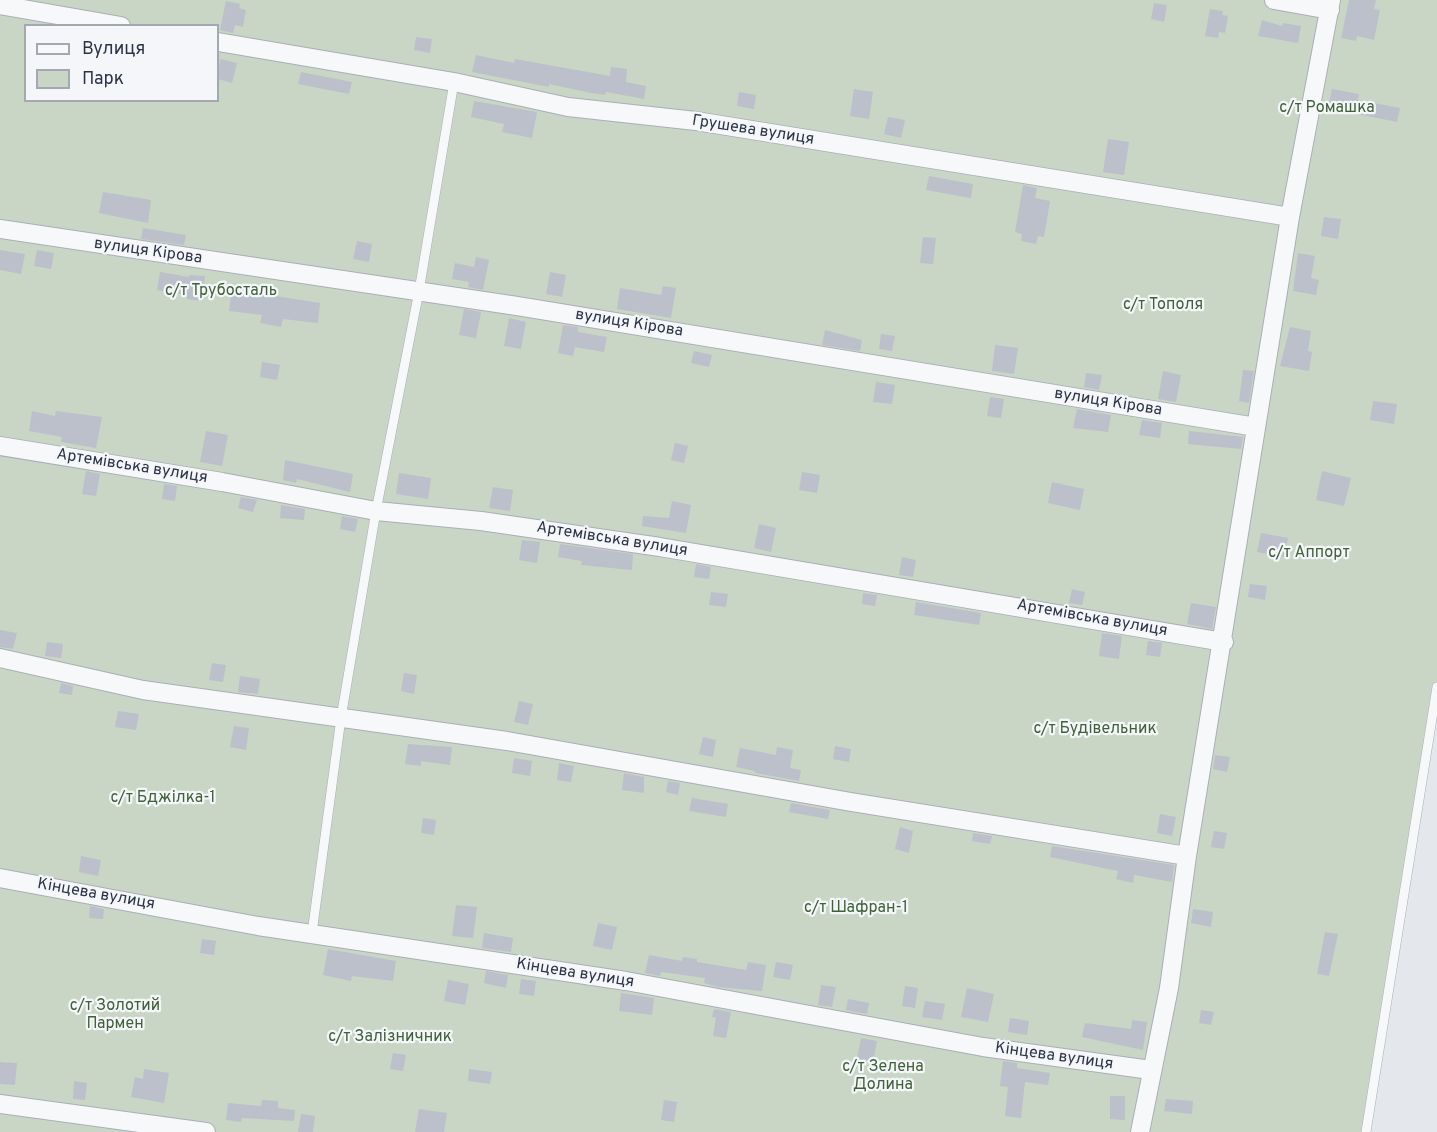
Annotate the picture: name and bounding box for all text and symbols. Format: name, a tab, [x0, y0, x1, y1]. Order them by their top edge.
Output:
legend	[24, 24, 219, 102]
text: Вулиця	[82, 38, 145, 61]
text: Парк	[82, 68, 124, 91]
park label: с/т Ромашка	[1279, 99, 1375, 119]
street label: Грушева вулиця	[691, 112, 815, 150]
street label: вулиця Кірова	[93, 235, 203, 269]
park label: с/т Трубосталь	[165, 282, 277, 302]
park label: с/т Тополя	[1123, 296, 1203, 316]
street label: вулиця Кірова	[574, 306, 684, 342]
street label: вулиця Кірова	[1053, 385, 1163, 421]
street label: Артемівська вулиця	[55, 446, 209, 488]
street label: Артемівська вулиця	[535, 519, 689, 561]
park label: с/т Аппорт	[1268, 544, 1350, 564]
street label: Артемівська вулиця	[1015, 596, 1169, 642]
park label: с/т Будівельник	[1033, 720, 1157, 740]
park label: с/т Бджілка-1	[110, 789, 216, 809]
street label: Кінцева вулиця	[36, 875, 156, 915]
park label: с/т Шафран-1	[804, 899, 908, 919]
street label: Кінцева вулиця	[515, 955, 635, 993]
park label: с/т Золотий Пармен	[70, 997, 160, 1035]
park label: с/т Залізничник	[328, 1028, 452, 1048]
street label: Кінцева вулиця	[994, 1039, 1114, 1075]
park label: с/т Зелена Долина	[842, 1058, 924, 1096]

